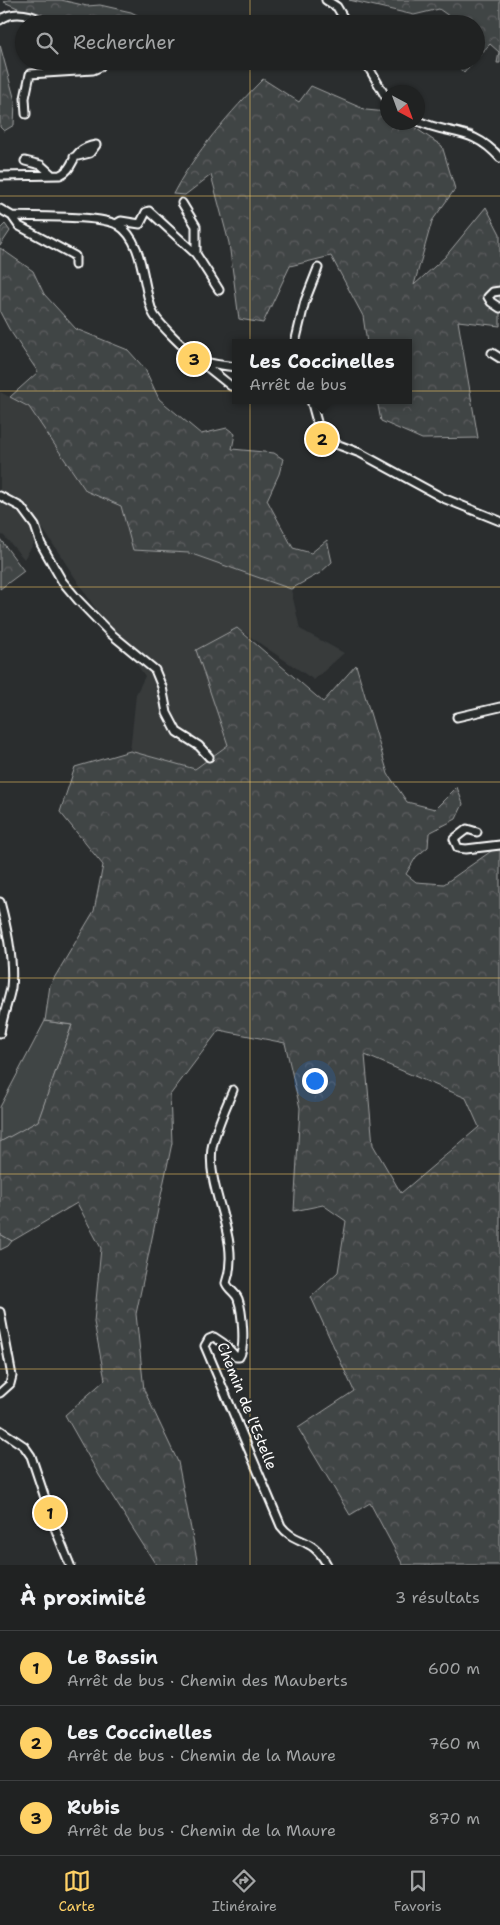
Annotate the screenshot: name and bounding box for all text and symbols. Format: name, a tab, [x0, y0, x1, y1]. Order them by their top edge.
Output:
search box	[15, 15, 485, 70]
icon: search	[33, 29, 61, 57]
text: Rechercher	[73, 30, 176, 55]
north arrow	[380, 85, 425, 130]
popup	[232, 339, 412, 404]
pin: 3	[178, 340, 210, 378]
text: Les Coccinelles	[249, 349, 395, 374]
text: Arrêt de bus	[249, 374, 347, 395]
pin: 2	[306, 420, 338, 458]
your location	[302, 1068, 328, 1094]
street label: Chemin de l'Estelle	[212, 1339, 282, 1473]
pin: 1	[34, 1494, 66, 1532]
text: À proximité	[20, 1584, 146, 1612]
text: 3 résultats	[395, 1587, 480, 1608]
text: Le Bassin	[67, 1645, 158, 1670]
text: 1	[32, 1658, 40, 1679]
text: 600 m	[428, 1658, 480, 1679]
text: Arrêt de bus · Chemin des Mauberts	[67, 1670, 348, 1691]
text: Les Coccinelles	[67, 1720, 212, 1745]
text: 2	[30, 1733, 42, 1754]
text: 760 m	[428, 1733, 480, 1754]
text: Arrêt de bus · Chemin de la Maure	[67, 1745, 336, 1766]
text: Rubis	[67, 1795, 120, 1820]
text: 3	[30, 1808, 42, 1829]
text: 870 m	[429, 1808, 480, 1829]
text: Arrêt de bus · Chemin de la Maure	[67, 1820, 336, 1841]
tab: Carte	[58, 1867, 95, 1915]
tab: Itinéraire	[212, 1867, 277, 1915]
tab: Favoris	[394, 1867, 442, 1915]

